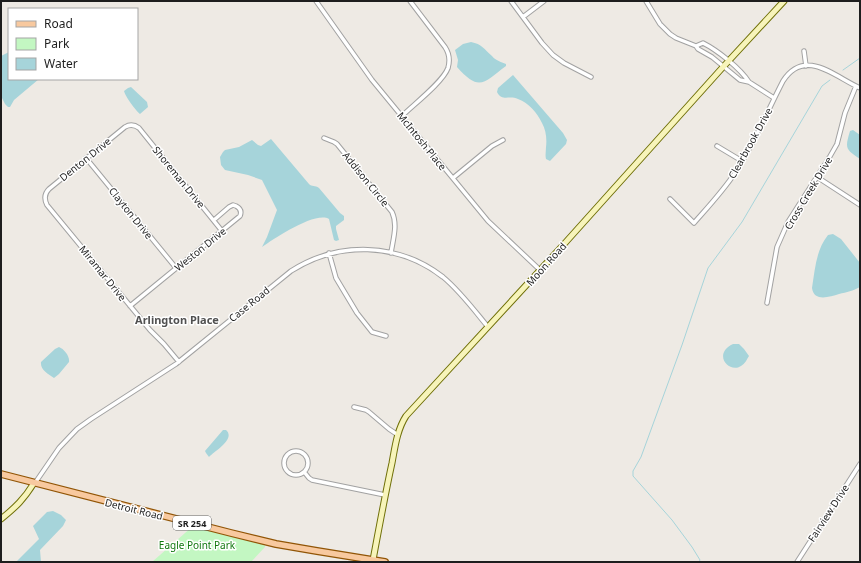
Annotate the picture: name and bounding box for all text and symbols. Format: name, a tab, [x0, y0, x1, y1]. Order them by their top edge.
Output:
legend	[8, 8, 138, 80]
text: Road	[44, 15, 73, 32]
text: Park	[44, 35, 70, 52]
text: Water	[44, 55, 78, 72]
street label: Clearbrook Drive	[725, 105, 775, 181]
street label: McIntosh Place	[394, 109, 450, 173]
street label: Denton Drive	[56, 134, 114, 184]
street label: Shoreman Drive	[150, 143, 209, 211]
street label: Addison Circle	[340, 149, 393, 210]
street label: Cross Creek Drive	[781, 154, 835, 232]
street label: Clayton Drive	[106, 184, 156, 242]
street label: Weston Drive	[171, 224, 229, 274]
street label: Moon Road	[523, 239, 569, 289]
street label: Miramar Drive	[76, 242, 130, 304]
street label: Case Road	[226, 283, 272, 325]
district label: Arlington Place	[135, 312, 219, 327]
street label: Fairview Drive	[804, 481, 852, 544]
street label: Detroit Road	[104, 495, 164, 523]
road number: SR 254	[173, 516, 211, 530]
park label: Eagle Point Park	[159, 538, 236, 552]

